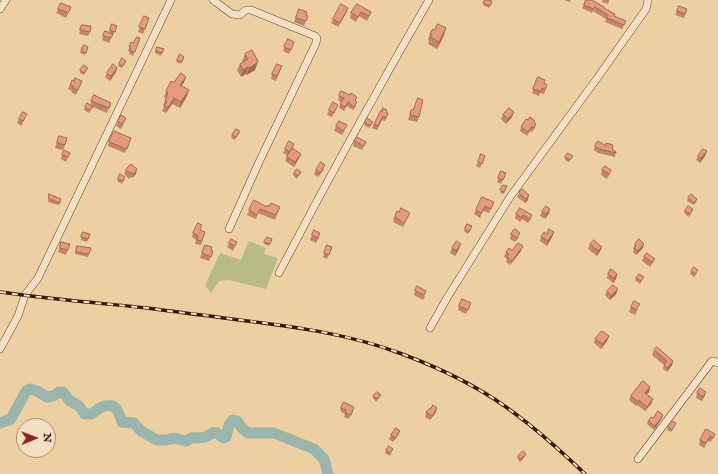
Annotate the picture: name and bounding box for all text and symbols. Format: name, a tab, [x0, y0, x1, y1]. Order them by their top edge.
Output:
north arrow	[16, 418, 56, 458]
text: N	[40, 433, 54, 443]

